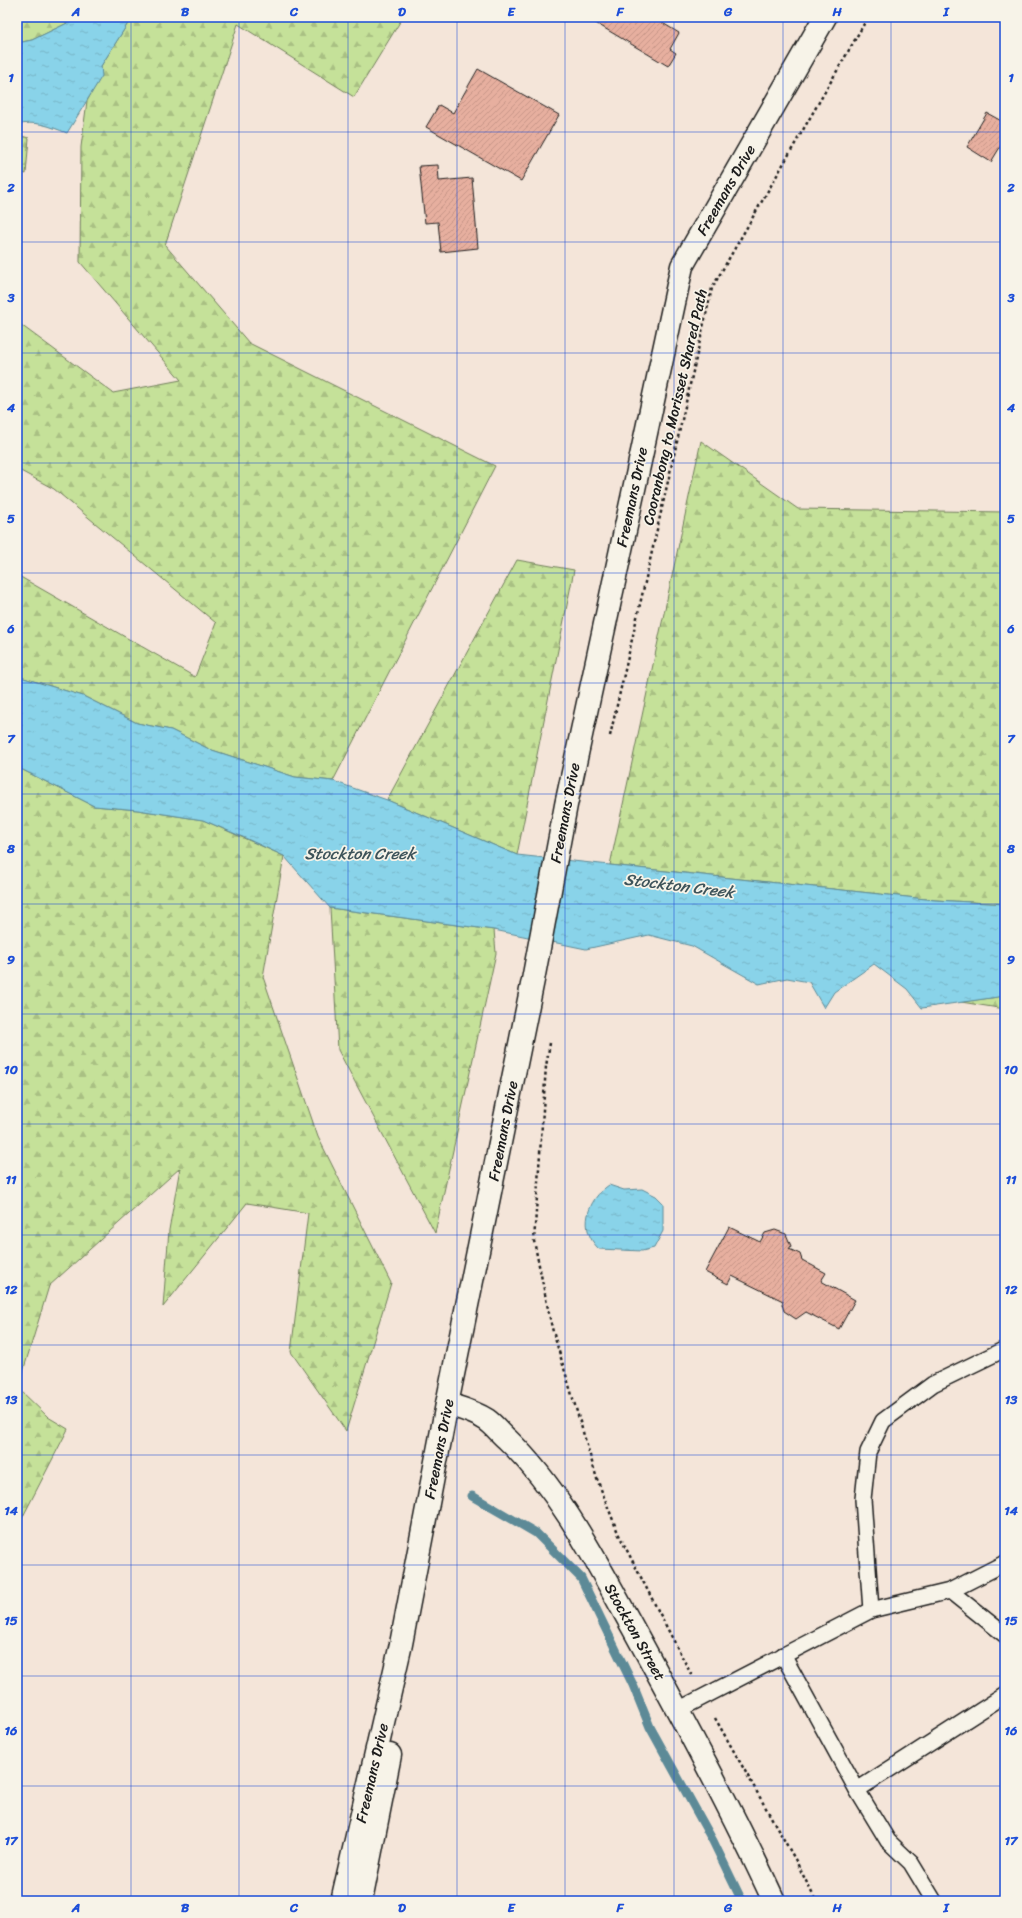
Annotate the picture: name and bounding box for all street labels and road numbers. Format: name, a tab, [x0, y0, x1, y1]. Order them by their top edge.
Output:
street label: Freemans Drive	[689, 139, 763, 241]
street label: Cooranbong to Morisset Shared Path	[635, 286, 715, 528]
street label: Freemans Drive	[609, 444, 655, 549]
street label: Freemans Drive	[543, 760, 588, 865]
street label: Freemans Drive	[481, 1078, 526, 1183]
street label: Freemans Drive	[417, 1396, 462, 1501]
street label: Stockton Street	[597, 1578, 673, 1686]
street label: Freemans Drive	[348, 1720, 396, 1825]

